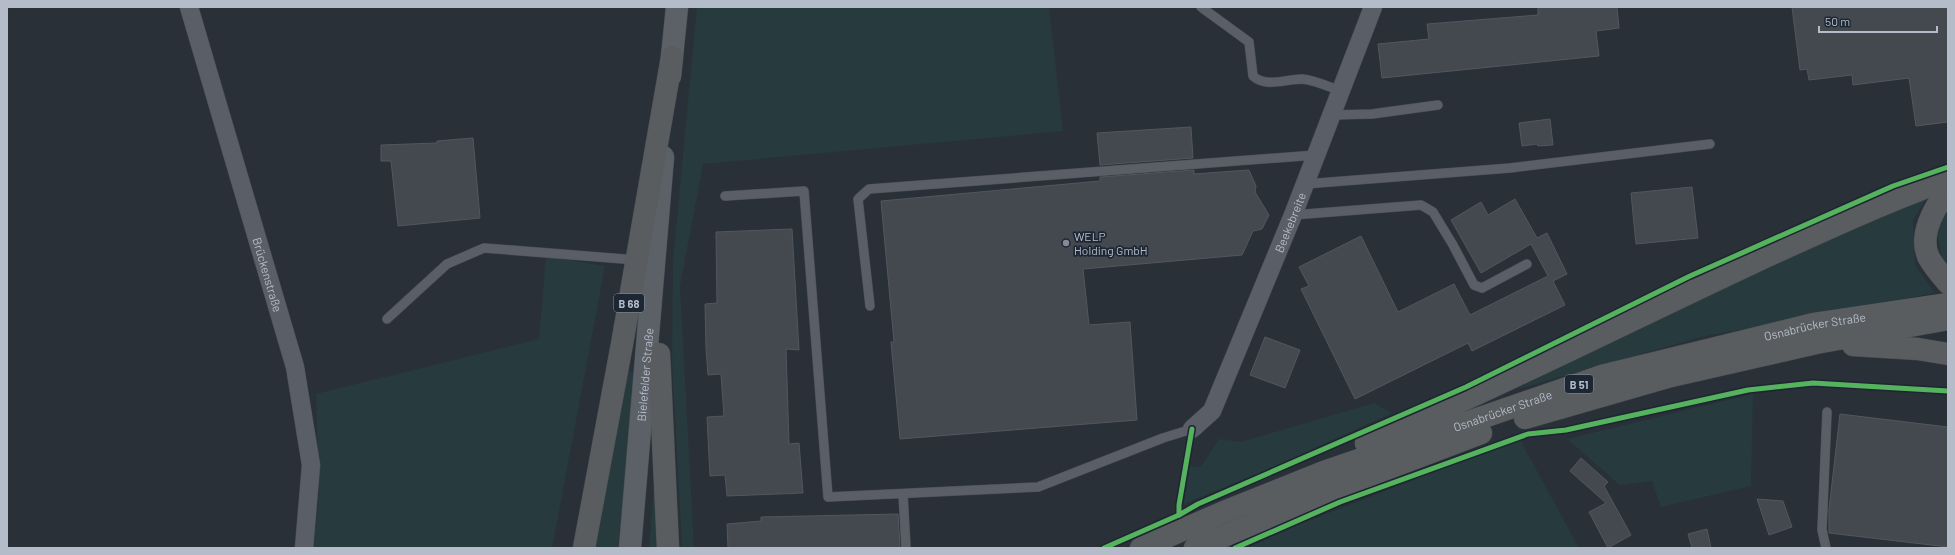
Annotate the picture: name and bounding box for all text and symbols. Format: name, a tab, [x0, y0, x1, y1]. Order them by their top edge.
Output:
scale bar	[1819, 8, 1937, 34]
text: 50 m	[1825, 14, 1850, 28]
street label: Beekebreite	[1271, 190, 1308, 254]
place label: WELP Holding GmbH	[1074, 229, 1148, 257]
street label: Brückenstraße	[250, 236, 285, 314]
marker: WELP Holding GmbH	[1061, 238, 1071, 248]
road number: B 68	[614, 294, 644, 312]
street label: Osnabrücker Straße	[1763, 309, 1867, 343]
street label: Bielefelder Straße	[634, 327, 656, 422]
road number: B 51	[1565, 375, 1593, 393]
street label: Osnabrücker Straße	[1451, 387, 1554, 434]

